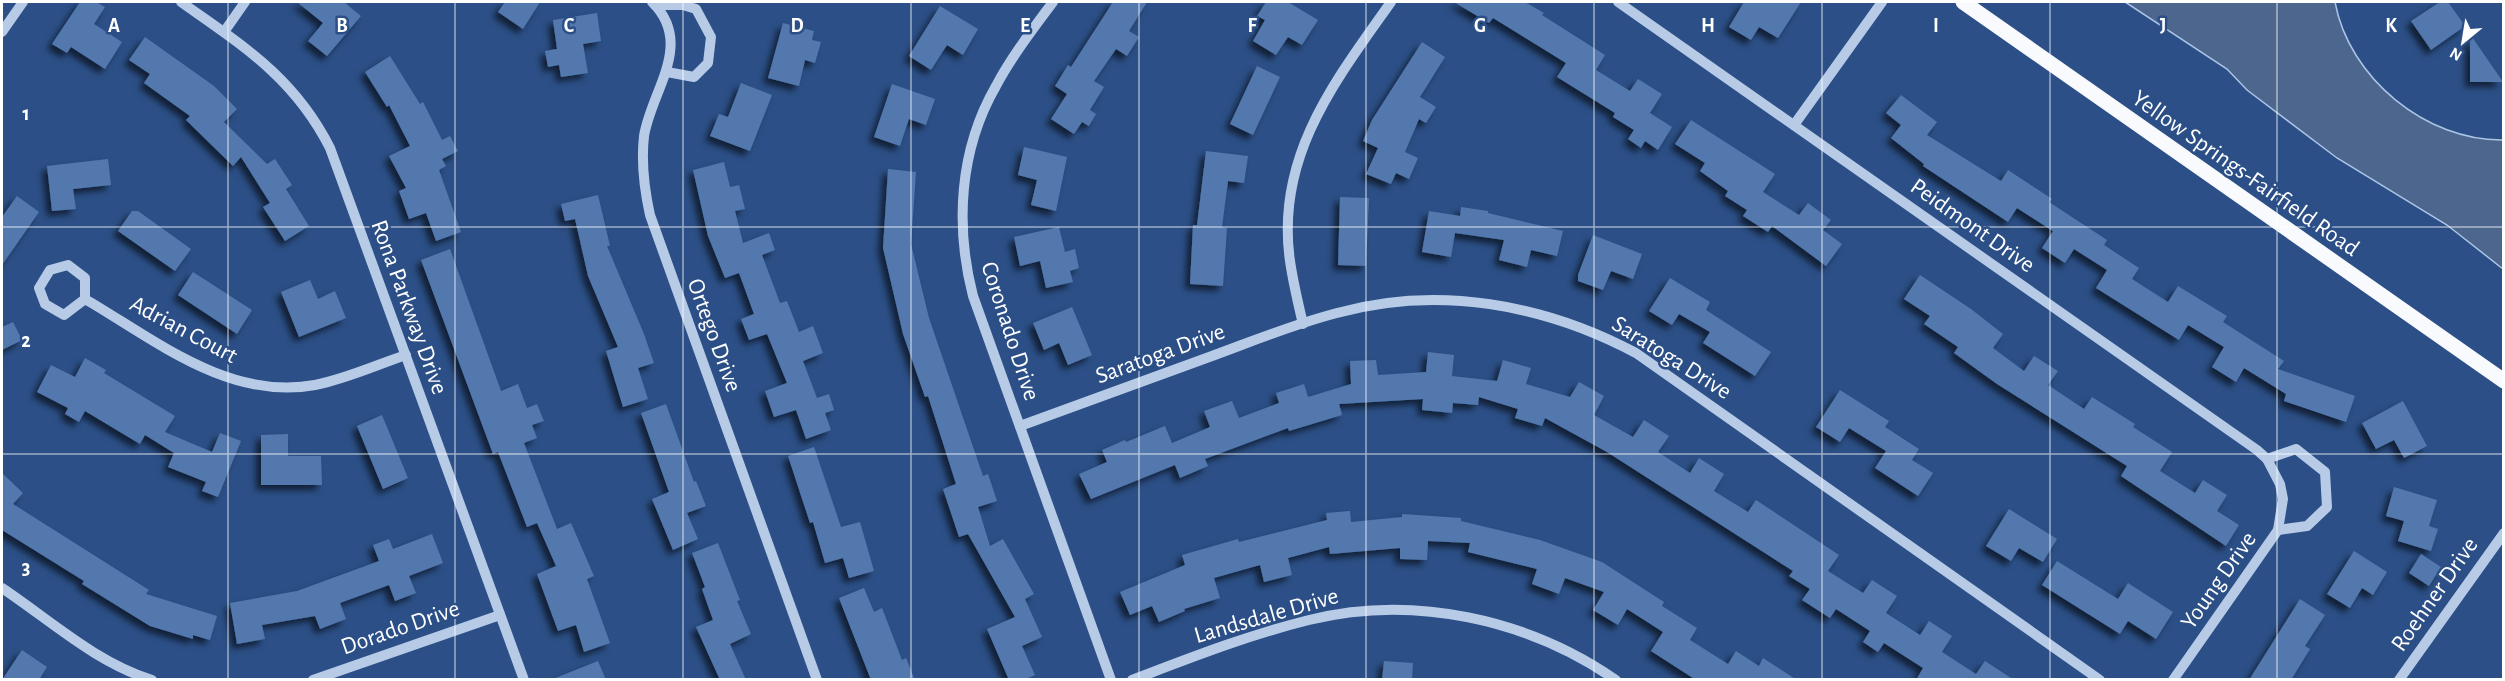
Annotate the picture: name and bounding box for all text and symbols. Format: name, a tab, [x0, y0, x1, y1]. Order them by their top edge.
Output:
north arrow	[2433, 12, 2493, 72]
text: A	[108, 16, 120, 36]
text: B	[336, 16, 348, 36]
text: C	[564, 16, 575, 36]
text: D	[790, 16, 804, 36]
text: E	[1020, 16, 1030, 36]
text: F	[1247, 16, 1257, 36]
text: G	[1474, 16, 1486, 36]
text: H	[1701, 16, 1715, 36]
text: I	[1933, 16, 1939, 36]
text: J	[2160, 16, 2166, 36]
text: K	[2385, 16, 2397, 36]
text: N	[2447, 44, 2465, 64]
street label: Yellow Springs-Fairfield Road	[2128, 86, 2363, 261]
text: 1	[22, 104, 30, 124]
street label: Peidmont Drive	[1906, 174, 2039, 277]
street label: Rona Parkway Drive	[366, 217, 452, 398]
street label: Coronado Drive	[976, 259, 1044, 404]
street label: Ortego Drive	[683, 276, 746, 395]
street label: Adrian Court	[126, 292, 241, 368]
street label: Saratoga Drive	[1608, 312, 1735, 404]
street label: Saratoga Drive	[1092, 319, 1228, 388]
text: 2	[21, 331, 31, 351]
street label: Young Drive	[2177, 527, 2261, 634]
street label: Roehner Drive	[2387, 533, 2483, 656]
text: 3	[22, 558, 30, 578]
street label: Landsdale Drive	[1191, 584, 1341, 648]
street label: Dorado Drive	[338, 596, 463, 659]

